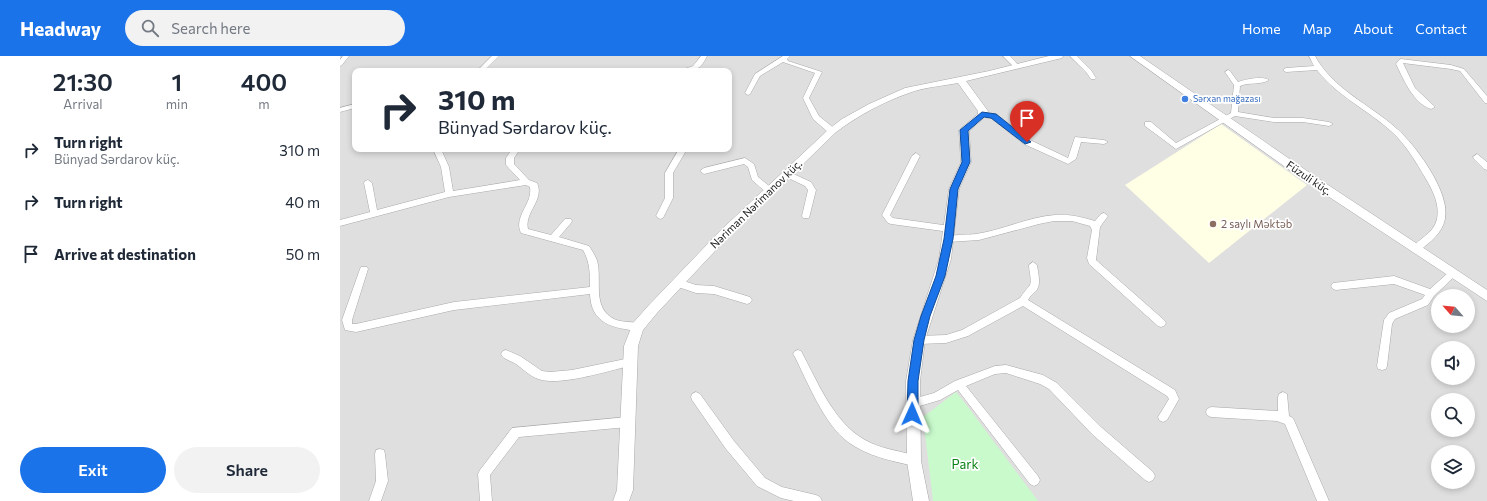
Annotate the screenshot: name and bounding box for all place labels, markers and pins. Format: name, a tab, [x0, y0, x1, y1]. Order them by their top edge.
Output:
place label: Sərxan mağazası	[1193, 93, 1261, 104]
marker: Sərxan mağazası	[1180, 94, 1190, 104]
pin	[1010, 101, 1044, 142]
place label: 2 saylı Məktəb	[1221, 217, 1292, 230]
marker: 2 saylı Məktəb	[1208, 219, 1218, 229]

